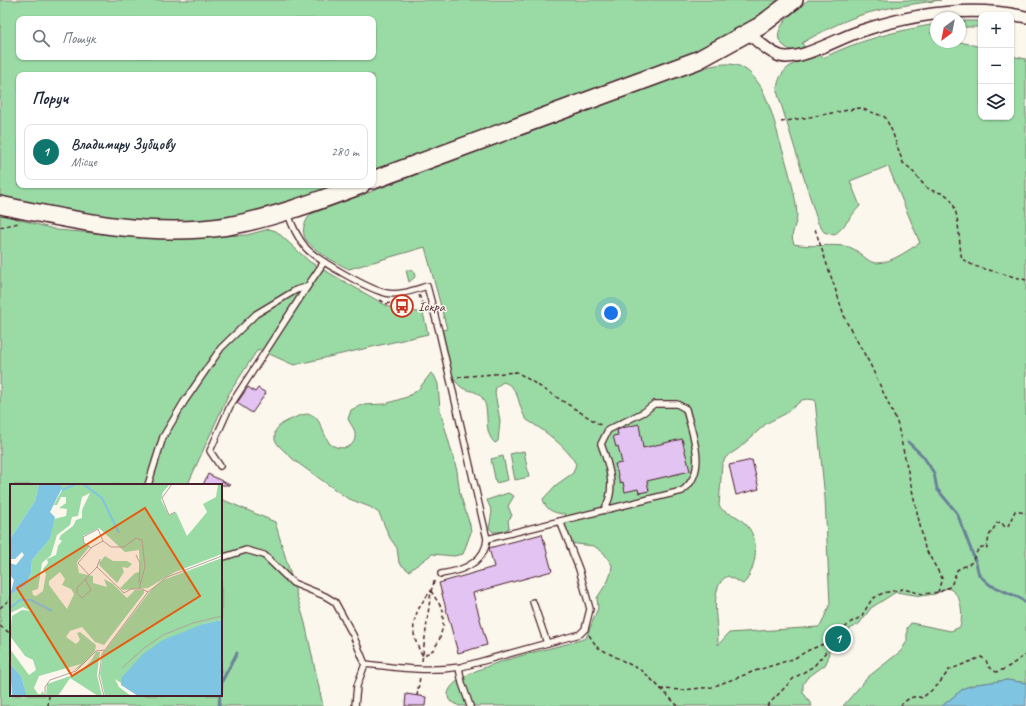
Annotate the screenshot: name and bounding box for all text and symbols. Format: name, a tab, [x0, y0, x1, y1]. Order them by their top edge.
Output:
north arrow	[930, 12, 966, 48]
map controls	[978, 12, 1014, 120]
button: +	[978, 12, 1014, 48]
search box	[16, 16, 376, 60]
icon: search	[30, 27, 52, 49]
text: Пошук	[62, 29, 95, 48]
button: −	[978, 48, 1014, 84]
button: layers	[978, 84, 1014, 120]
text: Поруч	[32, 88, 68, 109]
text: Владимиру Зубцову	[71, 135, 175, 154]
text: 1	[43, 144, 49, 160]
text: 280 m	[331, 144, 359, 160]
text: Місце	[71, 154, 97, 170]
bus stop icon: Іскра	[389, 293, 415, 319]
place label: Іскра	[418, 298, 446, 315]
your location	[601, 303, 621, 323]
inset map	[10, 484, 222, 696]
pin: 1	[825, 624, 851, 654]

